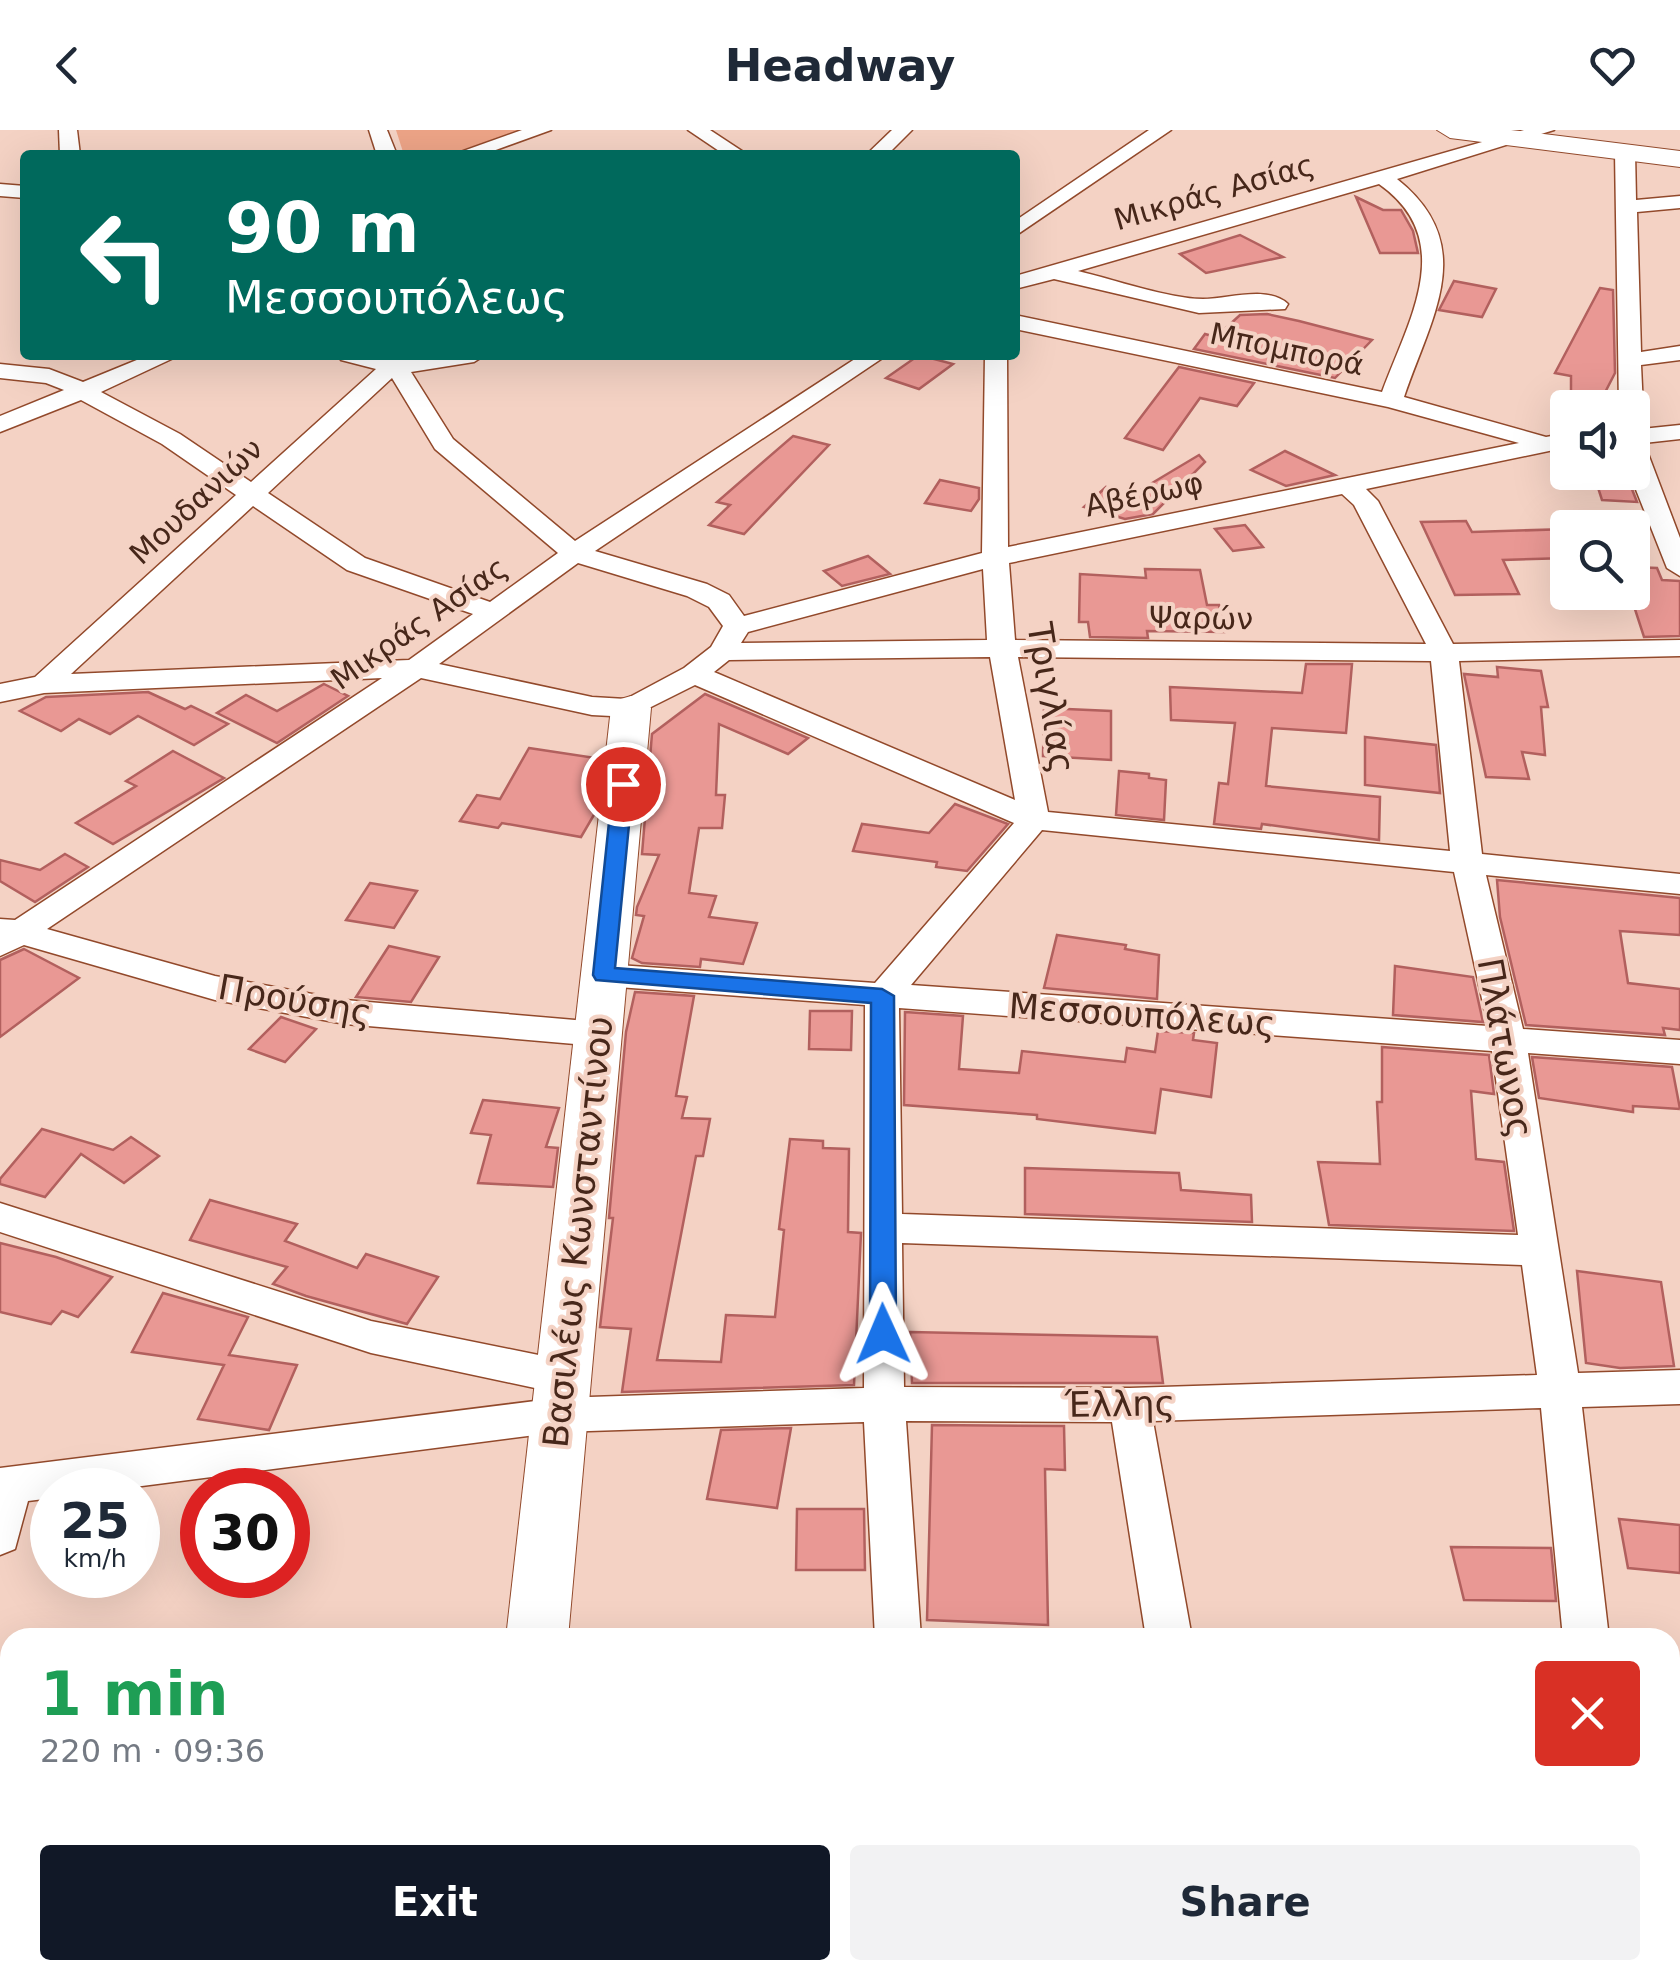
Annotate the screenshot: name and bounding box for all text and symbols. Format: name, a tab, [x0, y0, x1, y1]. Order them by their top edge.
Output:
icon: back	[40, 38, 95, 93]
icon: heart	[1585, 38, 1640, 93]
text: Headway	[725, 39, 955, 92]
street label: Μικράς Ασίας	[1110, 147, 1318, 237]
text: 90 m	[225, 187, 420, 269]
icon: left	[60, 190, 190, 320]
text: Μεσσουπόλεως	[225, 271, 568, 324]
street label: Μπομπορά	[1207, 316, 1367, 382]
map controls	[1550, 390, 1650, 610]
button: sound	[1550, 390, 1650, 490]
street label: Μουδανιών	[122, 431, 270, 571]
street label: Αβέρωφ	[1082, 464, 1206, 524]
button: search	[1550, 510, 1650, 610]
street label: Μικράς Ασίας	[324, 549, 514, 697]
street label: Ψαρών	[1149, 600, 1253, 636]
street label: Τριγλίας	[1019, 619, 1083, 776]
pin	[581, 742, 666, 827]
icon: arrive	[596, 757, 651, 812]
street label: Πλάτωνος	[1470, 955, 1540, 1141]
street label: Προύσης	[215, 967, 375, 1033]
street label: Μεσσουπόλεως	[1007, 986, 1277, 1044]
street label: Βασιλέως Κωνσταντίνου	[535, 1014, 621, 1450]
position arrow	[831, 1282, 935, 1386]
street label: Έλλης	[1064, 1383, 1175, 1425]
speed limit sign: 30	[180, 1468, 310, 1598]
text: 25	[60, 1492, 130, 1550]
text: km/h	[63, 1544, 127, 1573]
text: 1 min	[40, 1659, 228, 1729]
button: close	[1535, 1661, 1640, 1766]
text: 220 m · 09:36	[40, 1732, 265, 1770]
button: Exit	[40, 1845, 830, 1960]
button: Share	[850, 1845, 1640, 1960]

